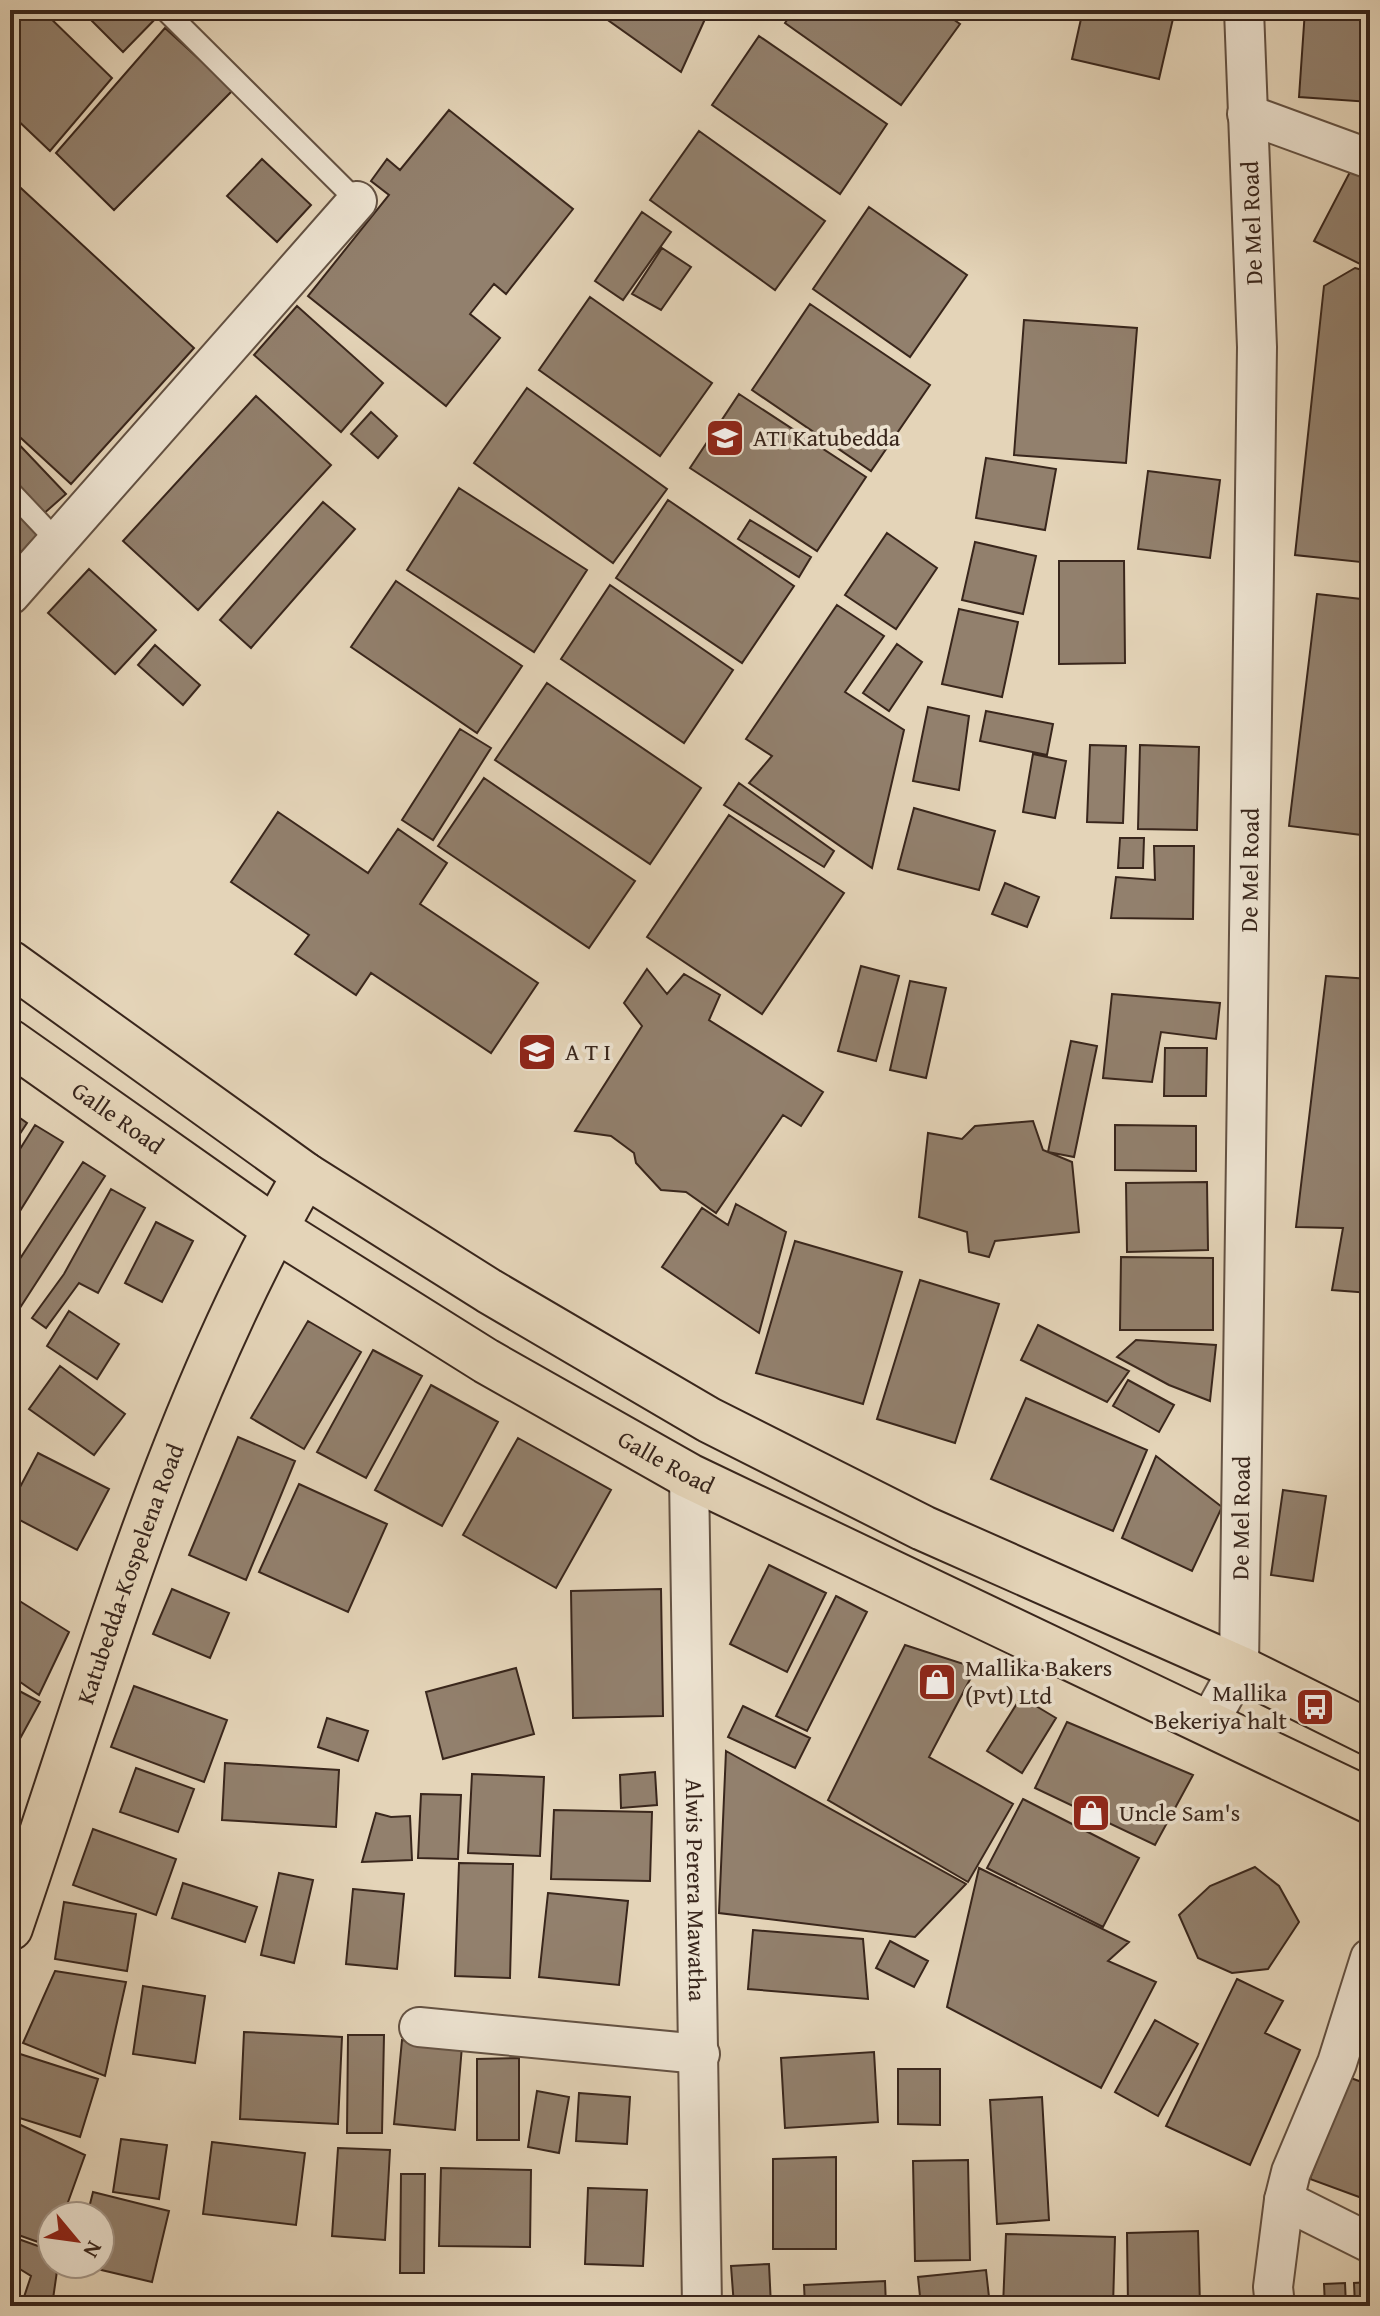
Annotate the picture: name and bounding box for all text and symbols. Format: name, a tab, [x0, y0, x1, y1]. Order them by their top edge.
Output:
street label: De Mel Road	[1232, 160, 1271, 286]
school or university icon: ATI Katubedda	[704, 417, 746, 459]
place label: ATI Katubedda	[753, 420, 901, 455]
street label: De Mel Road	[1231, 807, 1268, 932]
school or university icon: A T I	[516, 1031, 558, 1073]
place label: A T I	[565, 1034, 611, 1069]
street label: Galle Road	[65, 1073, 172, 1162]
street label: Galle Road	[612, 1421, 721, 1503]
street label: Katubedda-Kospelena Road	[68, 1438, 193, 1709]
street label: De Mel Road	[1222, 1455, 1259, 1580]
place label: Mallika Bakers (Pvt) Ltd	[965, 1650, 1112, 1713]
shop icon: Mallika Bakers (Pvt) Ltd	[916, 1661, 958, 1703]
place label: Mallika Bekeriya halt	[1154, 1675, 1288, 1738]
bus stop icon: Mallika Bekeriya halt	[1294, 1686, 1336, 1728]
street label: Alwis Perera Mawatha	[677, 1778, 715, 2002]
shop icon: Uncle Sam's	[1070, 1792, 1112, 1834]
place label: Uncle Sam's	[1119, 1795, 1240, 1830]
north arrow	[36, 2200, 116, 2280]
text: N	[76, 2236, 111, 2264]

